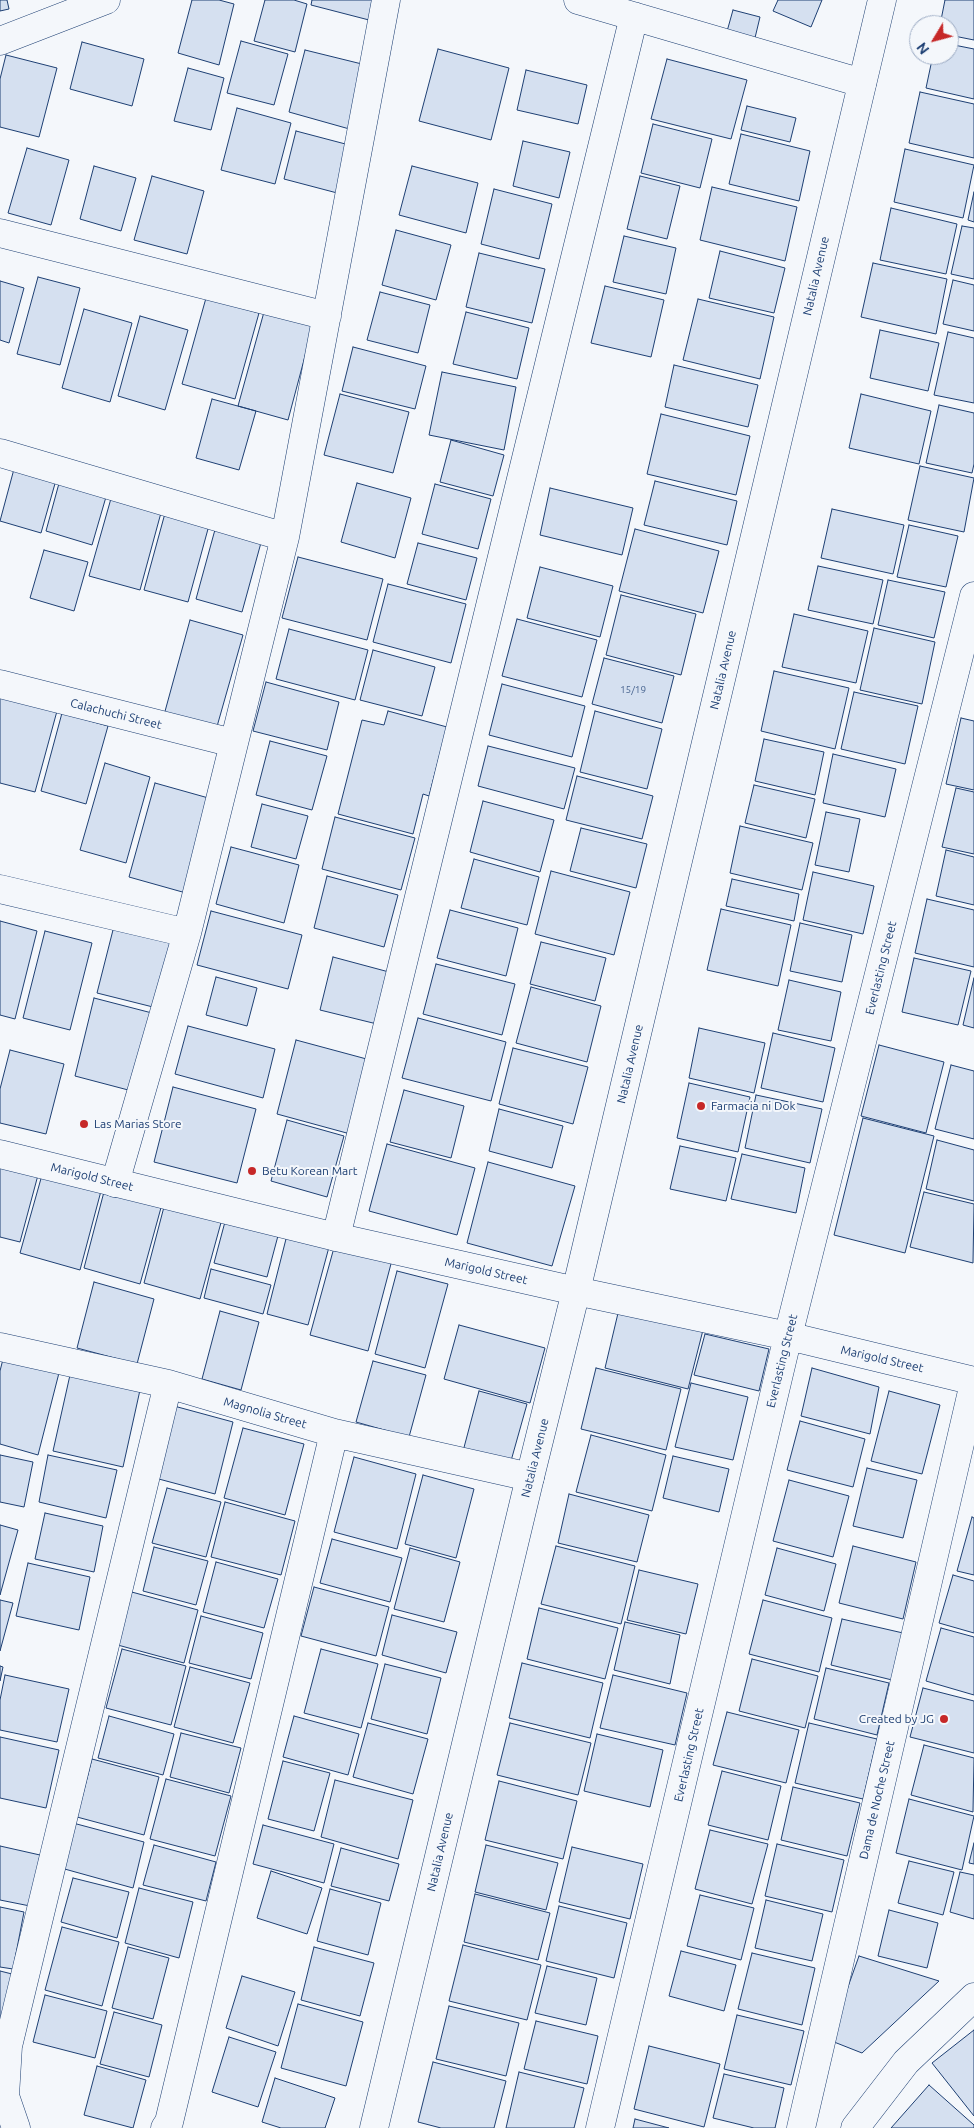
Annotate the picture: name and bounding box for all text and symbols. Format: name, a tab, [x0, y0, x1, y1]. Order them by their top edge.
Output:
north arrow	[909, 15, 959, 65]
text: N	[913, 39, 932, 57]
street label: Natalia Avenue	[800, 235, 832, 317]
street label: Natalia Avenue	[707, 629, 739, 711]
house number: 15/19	[620, 684, 646, 696]
street label: Calachuchi Street	[69, 696, 163, 732]
street label: Everlasting Street	[862, 920, 900, 1016]
street label: Natalia Avenue	[614, 1023, 646, 1105]
place label: Farmacia ni Dok	[711, 1099, 796, 1113]
marker: Farmacia ni Dok	[695, 1100, 707, 1112]
place label: Las Marias Store	[94, 1117, 182, 1131]
marker: Las Marias Store	[78, 1118, 90, 1130]
street label: Marigold Street	[49, 1160, 135, 1194]
place label: Betu Korean Mart	[262, 1164, 358, 1178]
marker: Betu Korean Mart	[246, 1165, 258, 1177]
street label: Marigold Street	[443, 1254, 529, 1288]
street label: Everlasting Street	[763, 1313, 801, 1409]
street label: Marigold Street	[839, 1342, 925, 1376]
street label: Magnolia Street	[222, 1394, 308, 1432]
street label: Natalia Avenue	[518, 1417, 552, 1499]
street label: Everlasting Street	[671, 1707, 707, 1803]
place label: Created by JG	[859, 1712, 934, 1726]
marker: Created by JG	[938, 1713, 950, 1725]
street label: Dama de Noche Street	[856, 1739, 898, 1861]
street label: Natalia Avenue	[424, 1811, 456, 1893]

